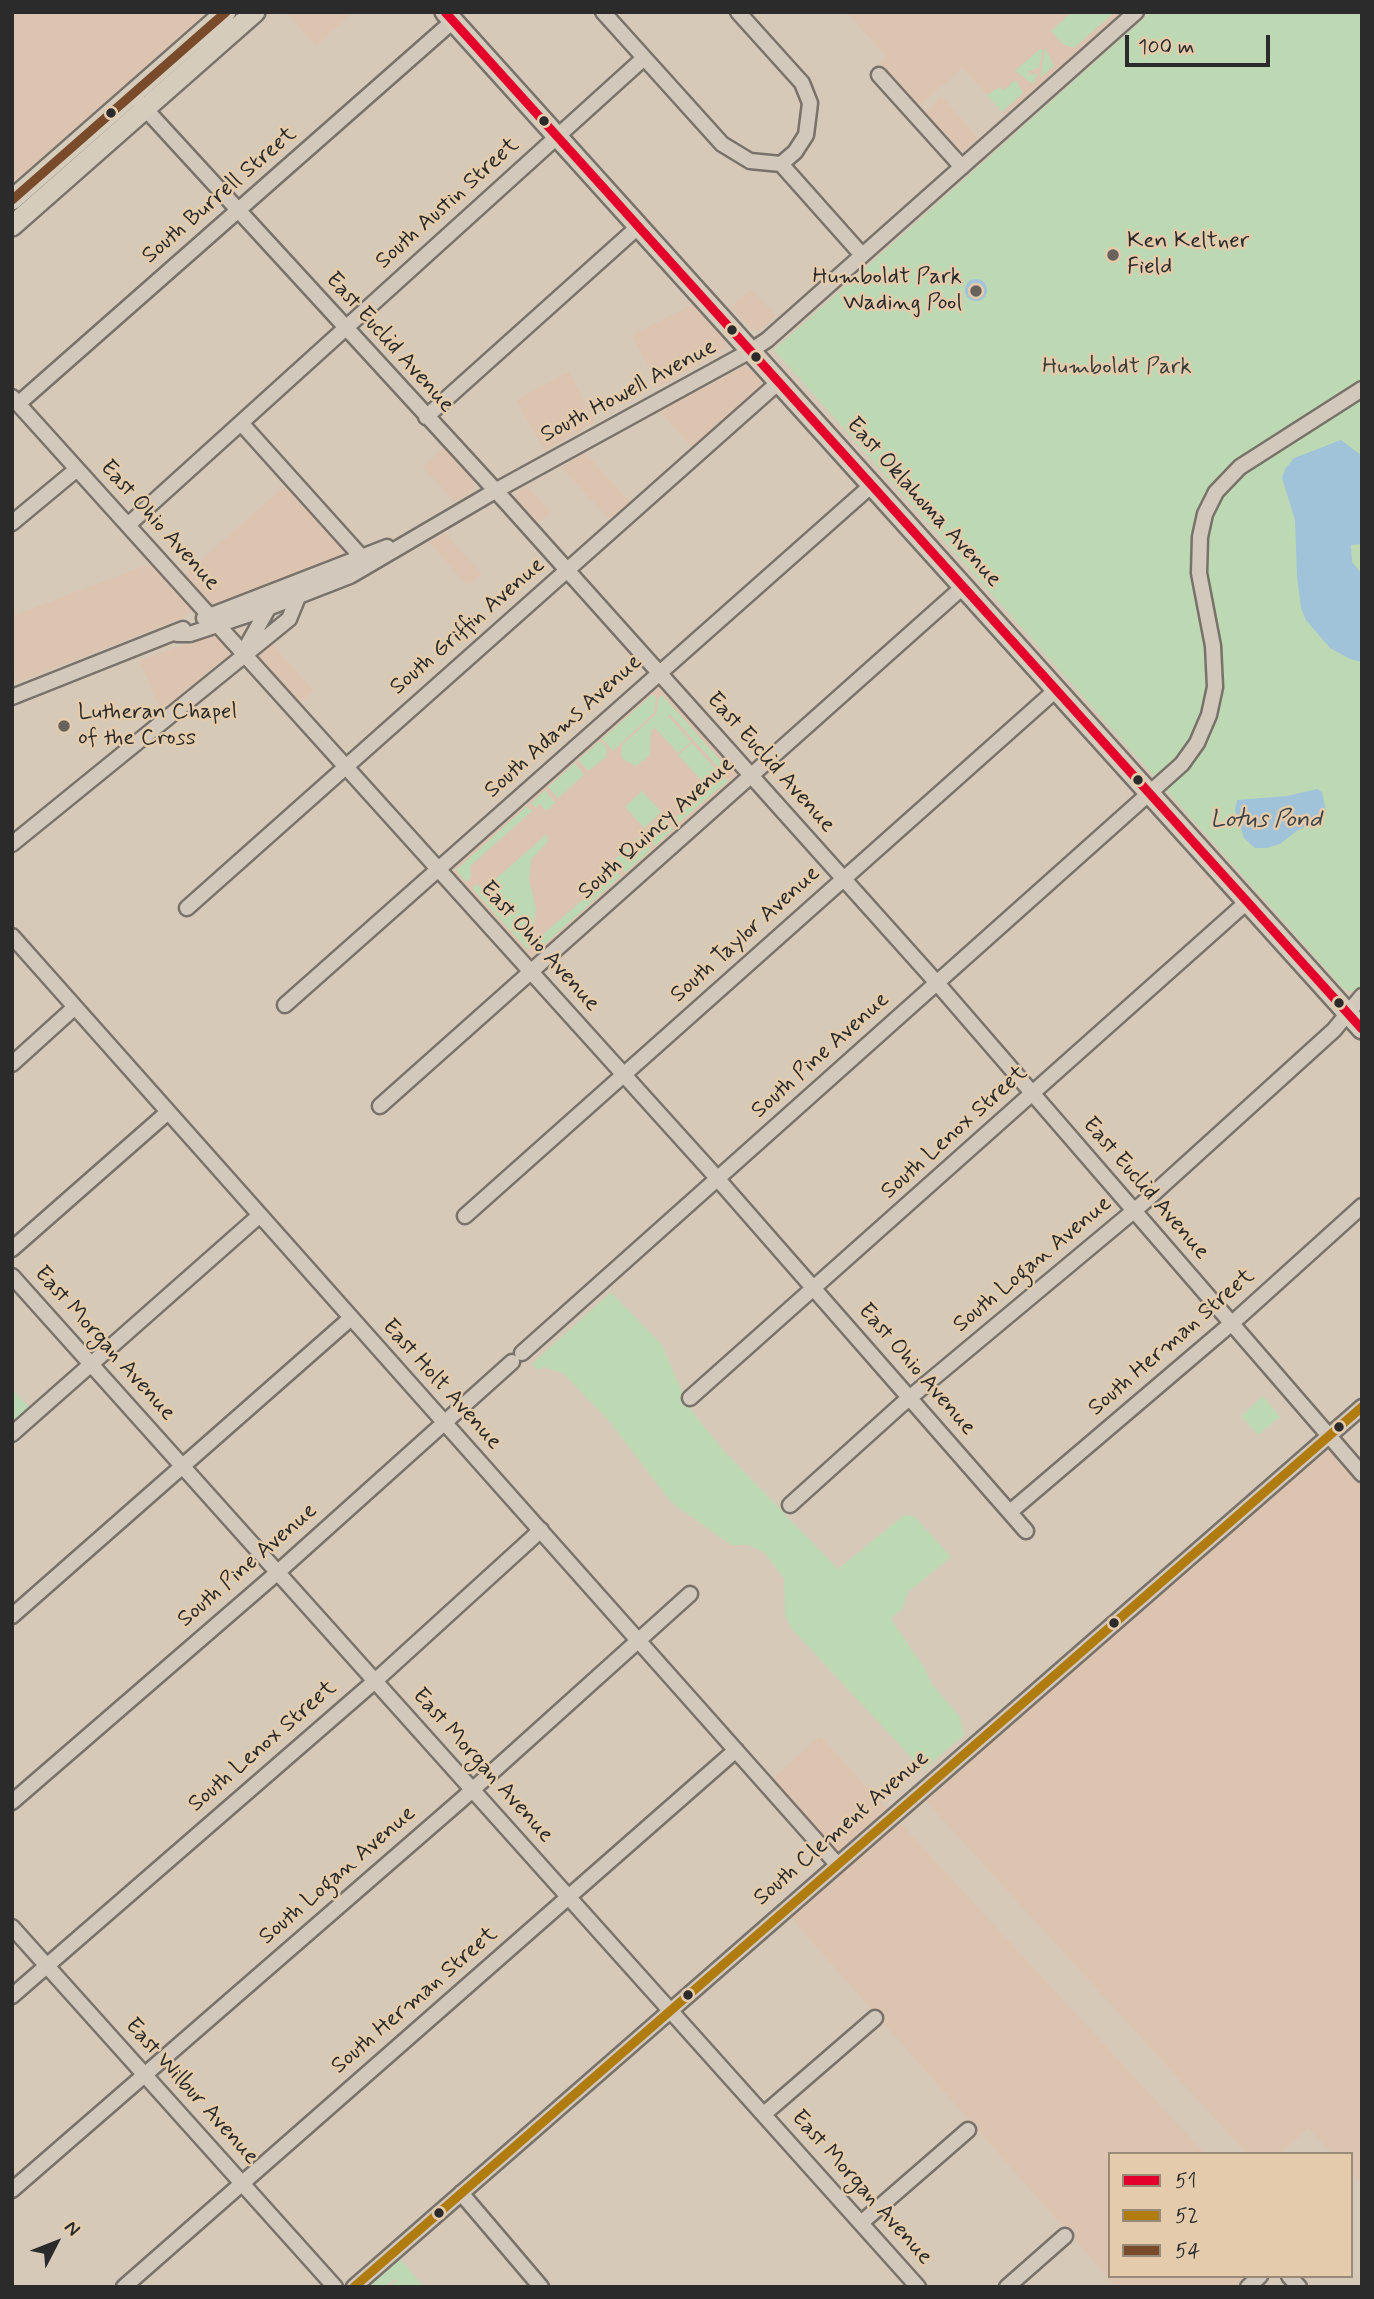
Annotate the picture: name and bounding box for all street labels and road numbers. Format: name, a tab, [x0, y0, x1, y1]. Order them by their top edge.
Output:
street label: South Burrell Street	[137, 121, 303, 271]
street label: South Austin Street	[370, 132, 526, 276]
street label: East Euclid Avenue	[319, 267, 459, 419]
street label: South Howell Avenue	[536, 334, 722, 450]
street label: East Oklahoma Avenue	[839, 412, 1007, 594]
street label: East Ohio Avenue	[93, 455, 225, 597]
street label: South Griffin Avenue	[385, 552, 551, 702]
street label: South Adams Avenue	[480, 649, 648, 805]
street label: East Euclid Avenue	[700, 687, 840, 839]
street label: South Quincy Avenue	[573, 752, 741, 906]
street label: South Taylor Avenue	[666, 861, 826, 1009]
street label: East Ohio Avenue	[473, 876, 605, 1018]
street label: South Pine Avenue	[746, 987, 896, 1125]
street label: South Lenox Street	[876, 1060, 1034, 1206]
street label: East Euclid Avenue	[1076, 1112, 1214, 1266]
street label: South Logan Avenue	[948, 1191, 1118, 1339]
street label: East Morgan Avenue	[27, 1261, 181, 1427]
street label: South Herman Street	[1083, 1263, 1261, 1423]
street label: East Ohio Avenue	[851, 1298, 981, 1442]
street label: East Holt Avenue	[375, 1314, 507, 1456]
street label: South Pine Avenue	[173, 1498, 323, 1634]
street label: South Lenox Street	[183, 1675, 343, 1819]
street label: East Morgan Avenue	[405, 1683, 559, 1849]
street label: South Clement Avenue	[749, 1745, 935, 1913]
street label: South Logan Avenue	[254, 1801, 422, 1951]
street label: South Herman Street	[326, 1921, 504, 2081]
street label: East Wilbur Avenue	[118, 2013, 264, 2171]
street label: East Morgan Avenue	[784, 2105, 938, 2271]

